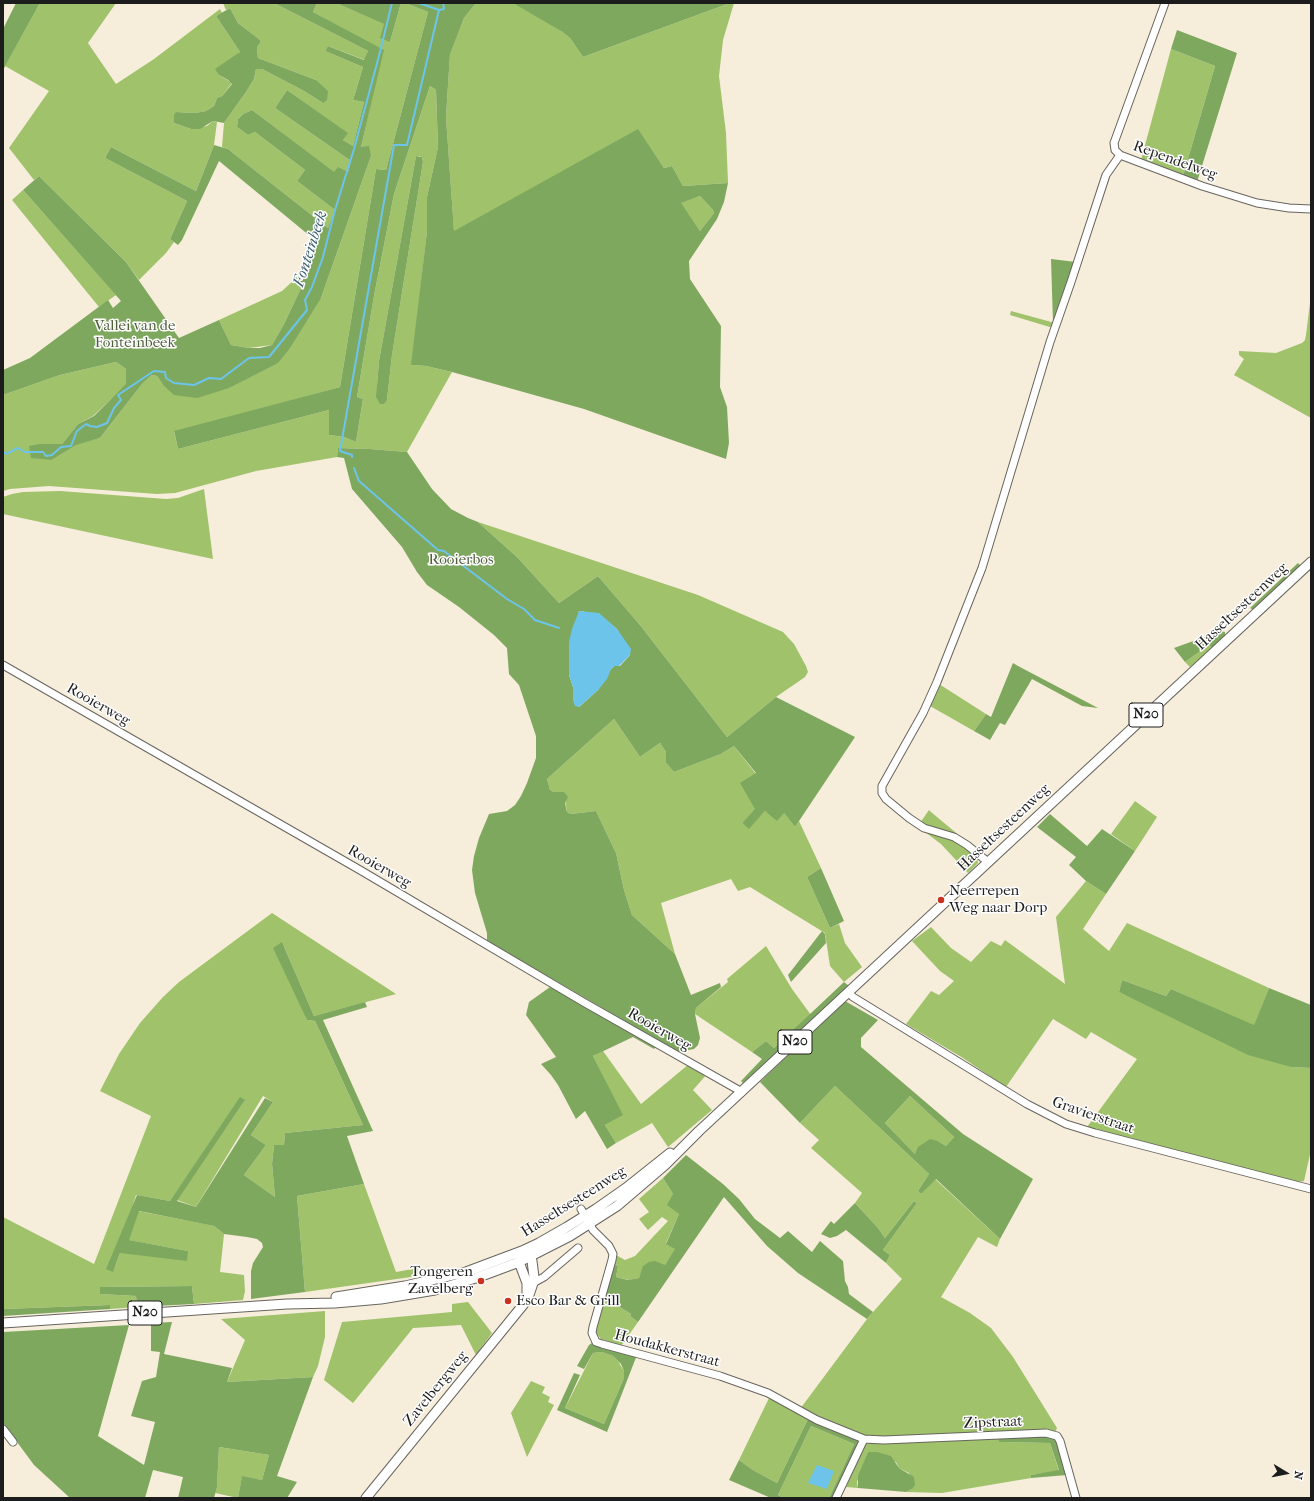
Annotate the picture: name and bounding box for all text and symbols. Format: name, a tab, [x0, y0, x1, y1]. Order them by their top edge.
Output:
street label: Rependelweg	[1131, 137, 1219, 185]
water label: Fonteinbeek	[290, 209, 332, 289]
park label: Vallei van de Fonteinbeek	[95, 317, 175, 352]
park label: Rooierbos	[429, 551, 493, 569]
street label: Hasseltsesteenweg	[1192, 559, 1292, 655]
street label: Rooierweg	[63, 680, 133, 730]
road number: N20	[1129, 703, 1163, 727]
street label: Hasseltsesteenweg	[954, 780, 1054, 876]
street label: Rooierweg	[344, 842, 414, 892]
place label: Neerrepen Weg naar Dorp	[949, 882, 1047, 917]
marker: Neerrepen Weg naar Dorp	[936, 895, 946, 905]
street label: Rooierweg	[624, 1005, 694, 1055]
road number: N20	[778, 1030, 812, 1054]
street label: Gravierstraat	[1050, 1094, 1136, 1138]
street label: Hasseltsesteenweg	[518, 1163, 630, 1241]
place label: Tongeren Zavelberg	[408, 1263, 473, 1298]
marker: Tongeren Zavelberg	[476, 1276, 486, 1286]
place label: Esco Bar & Grill	[516, 1292, 620, 1310]
marker: Esco Bar & Grill	[503, 1296, 513, 1306]
road number: N20	[128, 1301, 162, 1325]
street label: Houdakkerstraat	[612, 1326, 722, 1372]
street label: Zavelbergweg	[400, 1348, 472, 1430]
street label: Zipstraat	[963, 1413, 1023, 1433]
north arrow	[1266, 1453, 1306, 1493]
text: N	[1291, 1470, 1305, 1480]

